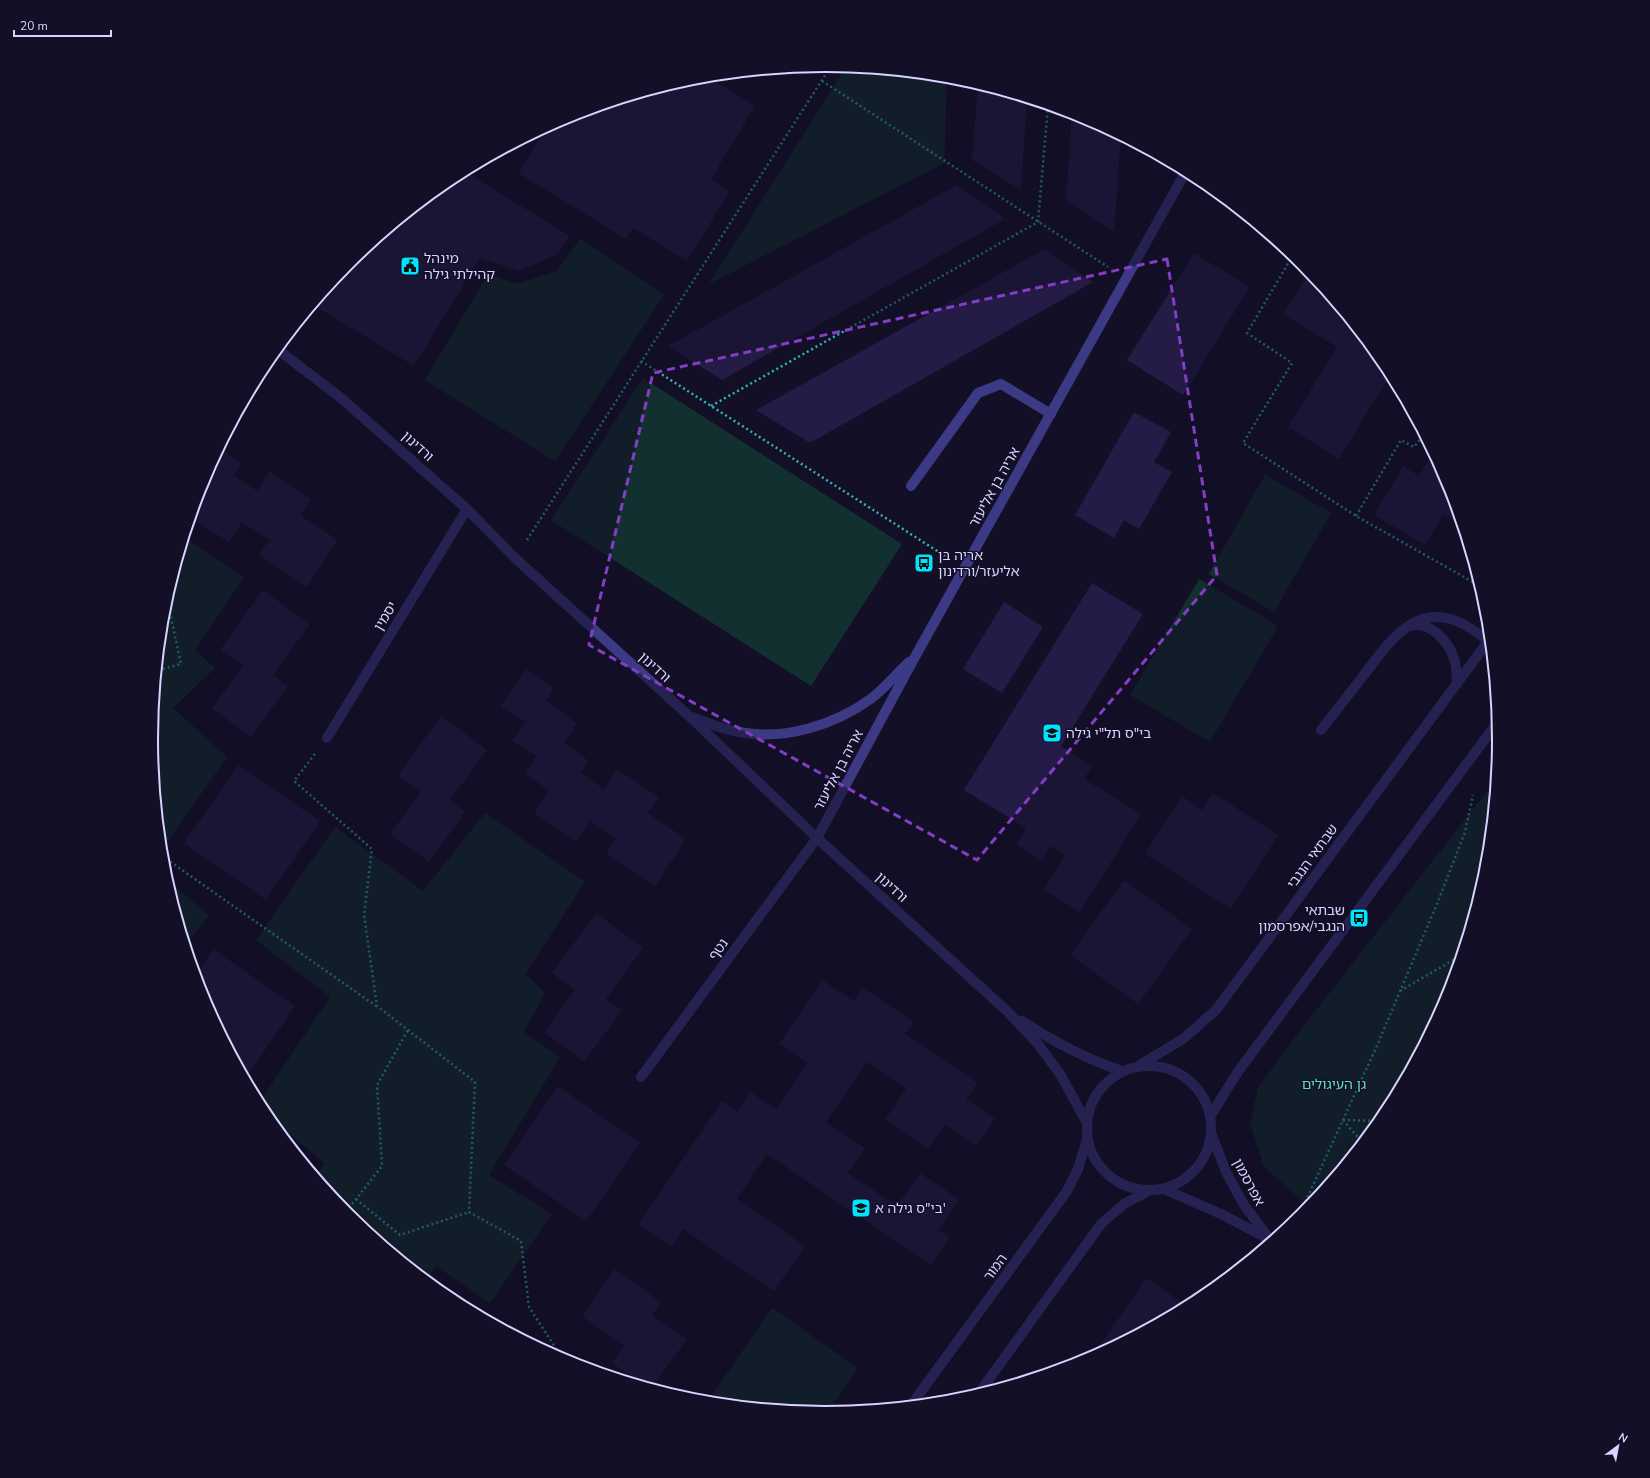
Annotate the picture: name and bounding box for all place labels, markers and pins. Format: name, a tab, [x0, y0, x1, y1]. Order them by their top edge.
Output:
place label: מינהל קהילתי גילה	[424, 249, 495, 284]
public building icon: מינהל קהילתי גילה	[399, 255, 421, 277]
place label: אריה בן אליעזר/ורדינון	[938, 546, 1020, 581]
bus stop icon: אריה בן אליעזר/ורדינון	[913, 552, 935, 574]
school or university icon: בי"ס תל"י גילה	[1041, 722, 1063, 744]
place label: בי"ס תל"י גילה	[1066, 724, 1151, 743]
place label: שבתאי הנגבי/אפרסמון	[1258, 901, 1345, 936]
bus stop icon: שבתאי הנגבי/אפרסמון	[1348, 907, 1370, 929]
school or university icon: בי"ס גילה א'	[850, 1197, 872, 1219]
place label: בי"ס גילה א'	[875, 1199, 946, 1218]

